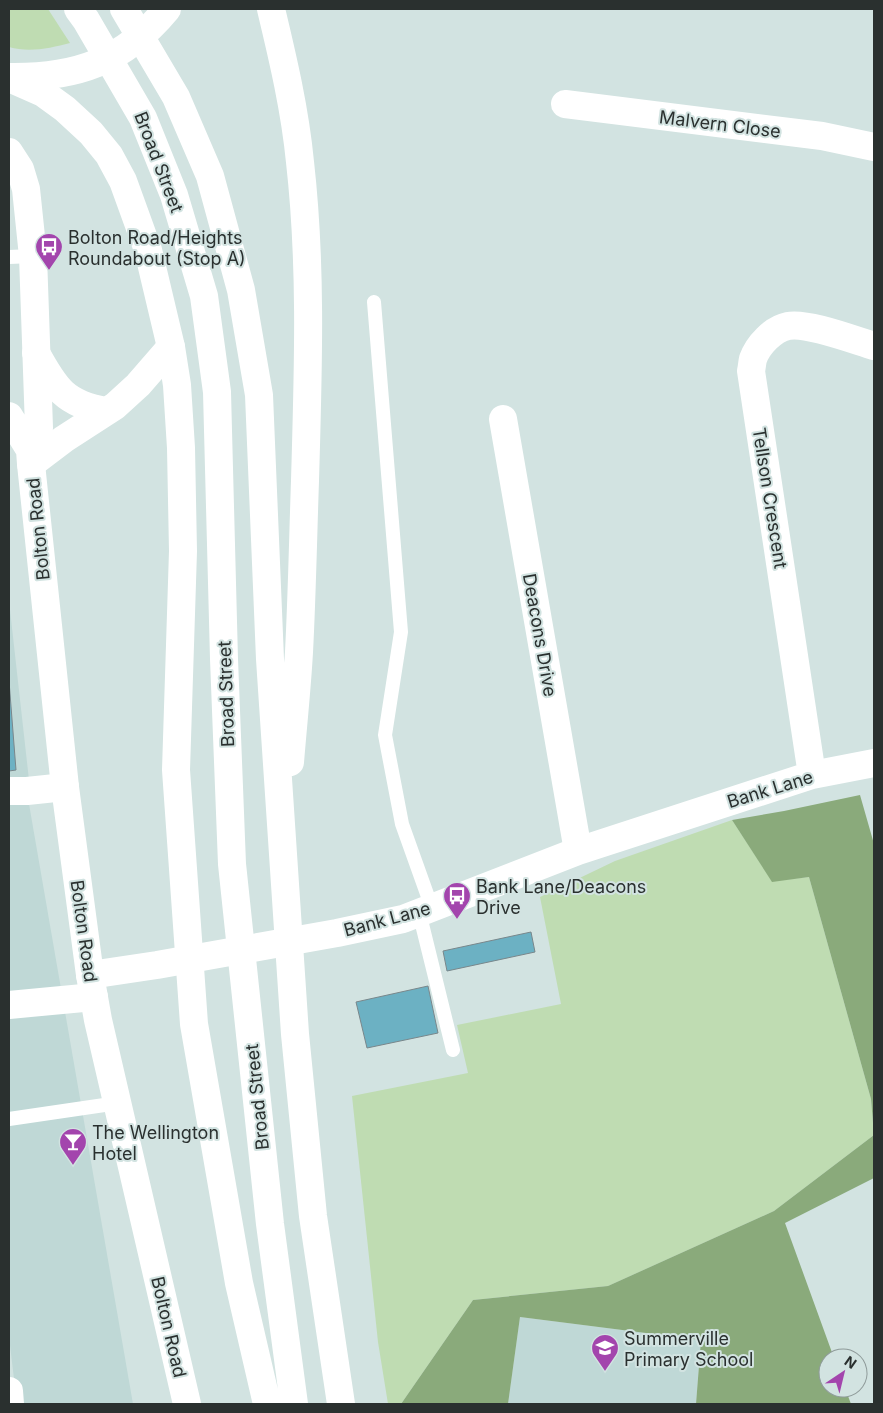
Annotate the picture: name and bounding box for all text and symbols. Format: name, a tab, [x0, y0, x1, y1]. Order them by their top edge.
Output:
street label: Malvern Close	[658, 106, 782, 142]
street label: Broad Street	[130, 109, 188, 215]
place label: Bolton Road/Heights Roundabout (Stop A)	[68, 227, 246, 269]
bus stop icon: Bolton Road/Heights Roundabout (Stop A)	[34, 232, 64, 271]
street label: Tellson Crescent	[748, 426, 792, 570]
street label: Bolton Road	[22, 477, 54, 581]
street label: Deacons Drive	[519, 572, 561, 698]
street label: Broad Street	[214, 640, 238, 747]
street label: Bank Lane	[724, 766, 816, 812]
place label: Bank Lane/Deacons Drive	[476, 876, 646, 918]
street label: Bolton Road	[66, 879, 102, 983]
bus stop icon: Bank Lane/Deacons Drive	[442, 881, 472, 920]
street label: Bank Lane	[341, 897, 433, 941]
street label: Broad Street	[241, 1043, 273, 1151]
place label: The Wellington Hotel	[92, 1122, 219, 1164]
bar icon: The Wellington Hotel	[58, 1127, 88, 1166]
street label: Bolton Road	[147, 1275, 191, 1379]
place label: Summerville Primary School	[624, 1328, 753, 1370]
school or university icon: Summerville Primary School	[590, 1333, 620, 1372]
north arrow	[818, 1348, 868, 1398]
text: N	[841, 1352, 860, 1372]

